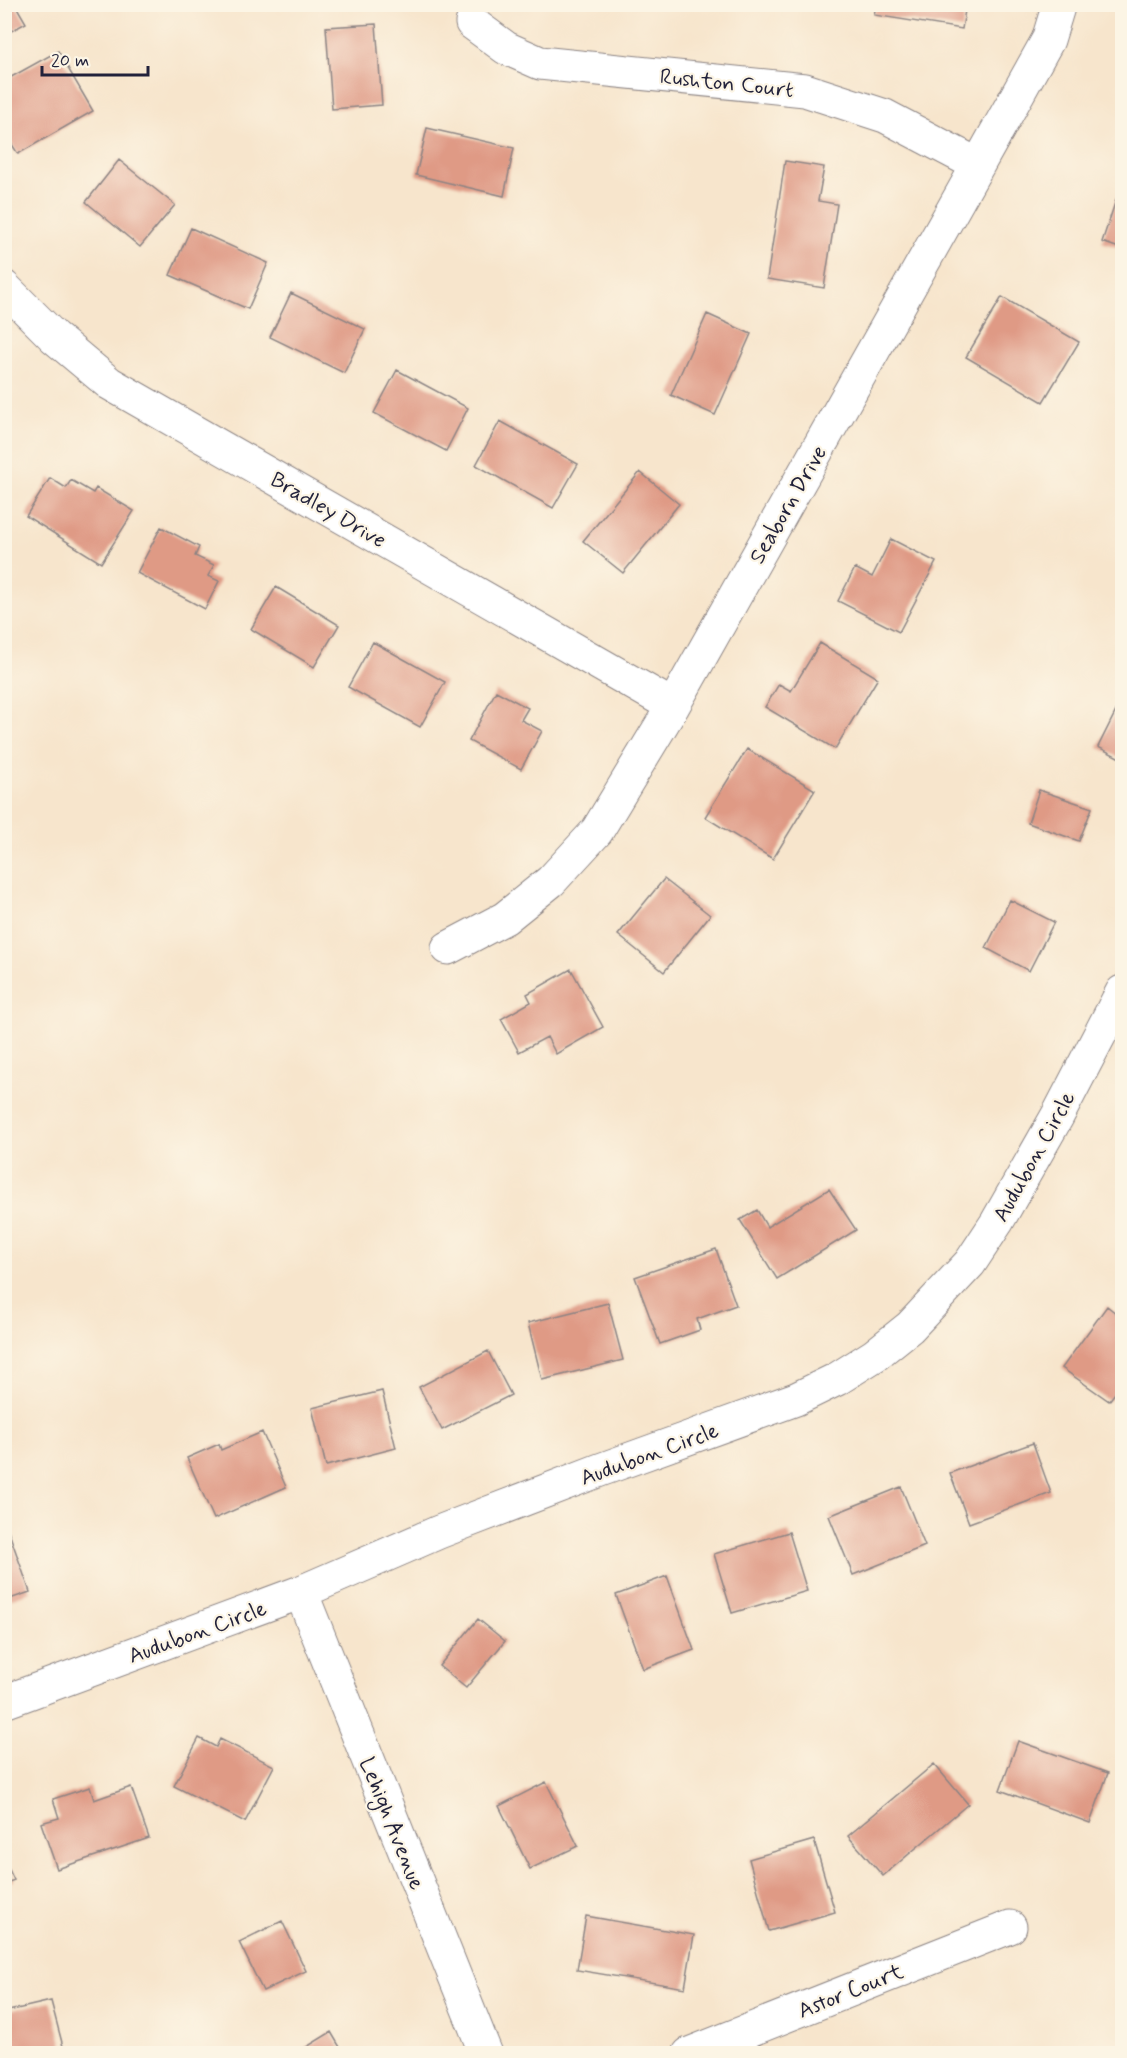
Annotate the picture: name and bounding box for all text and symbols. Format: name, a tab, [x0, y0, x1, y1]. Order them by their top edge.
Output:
scale bar	[42, 39, 148, 77]
text: 20 m	[51, 49, 89, 73]
street label: Rushton Court	[658, 63, 795, 105]
street label: Seaborn Drive	[744, 441, 834, 569]
street label: Bradley Drive	[265, 466, 391, 555]
street label: Audubon Circle	[987, 1087, 1082, 1227]
street label: Audubon Circle	[577, 1417, 723, 1493]
street label: Audubon Circle	[125, 1595, 271, 1671]
street label: Lehigh Avenue	[349, 1753, 430, 1895]
street label: Astor Court	[794, 1958, 908, 2026]

